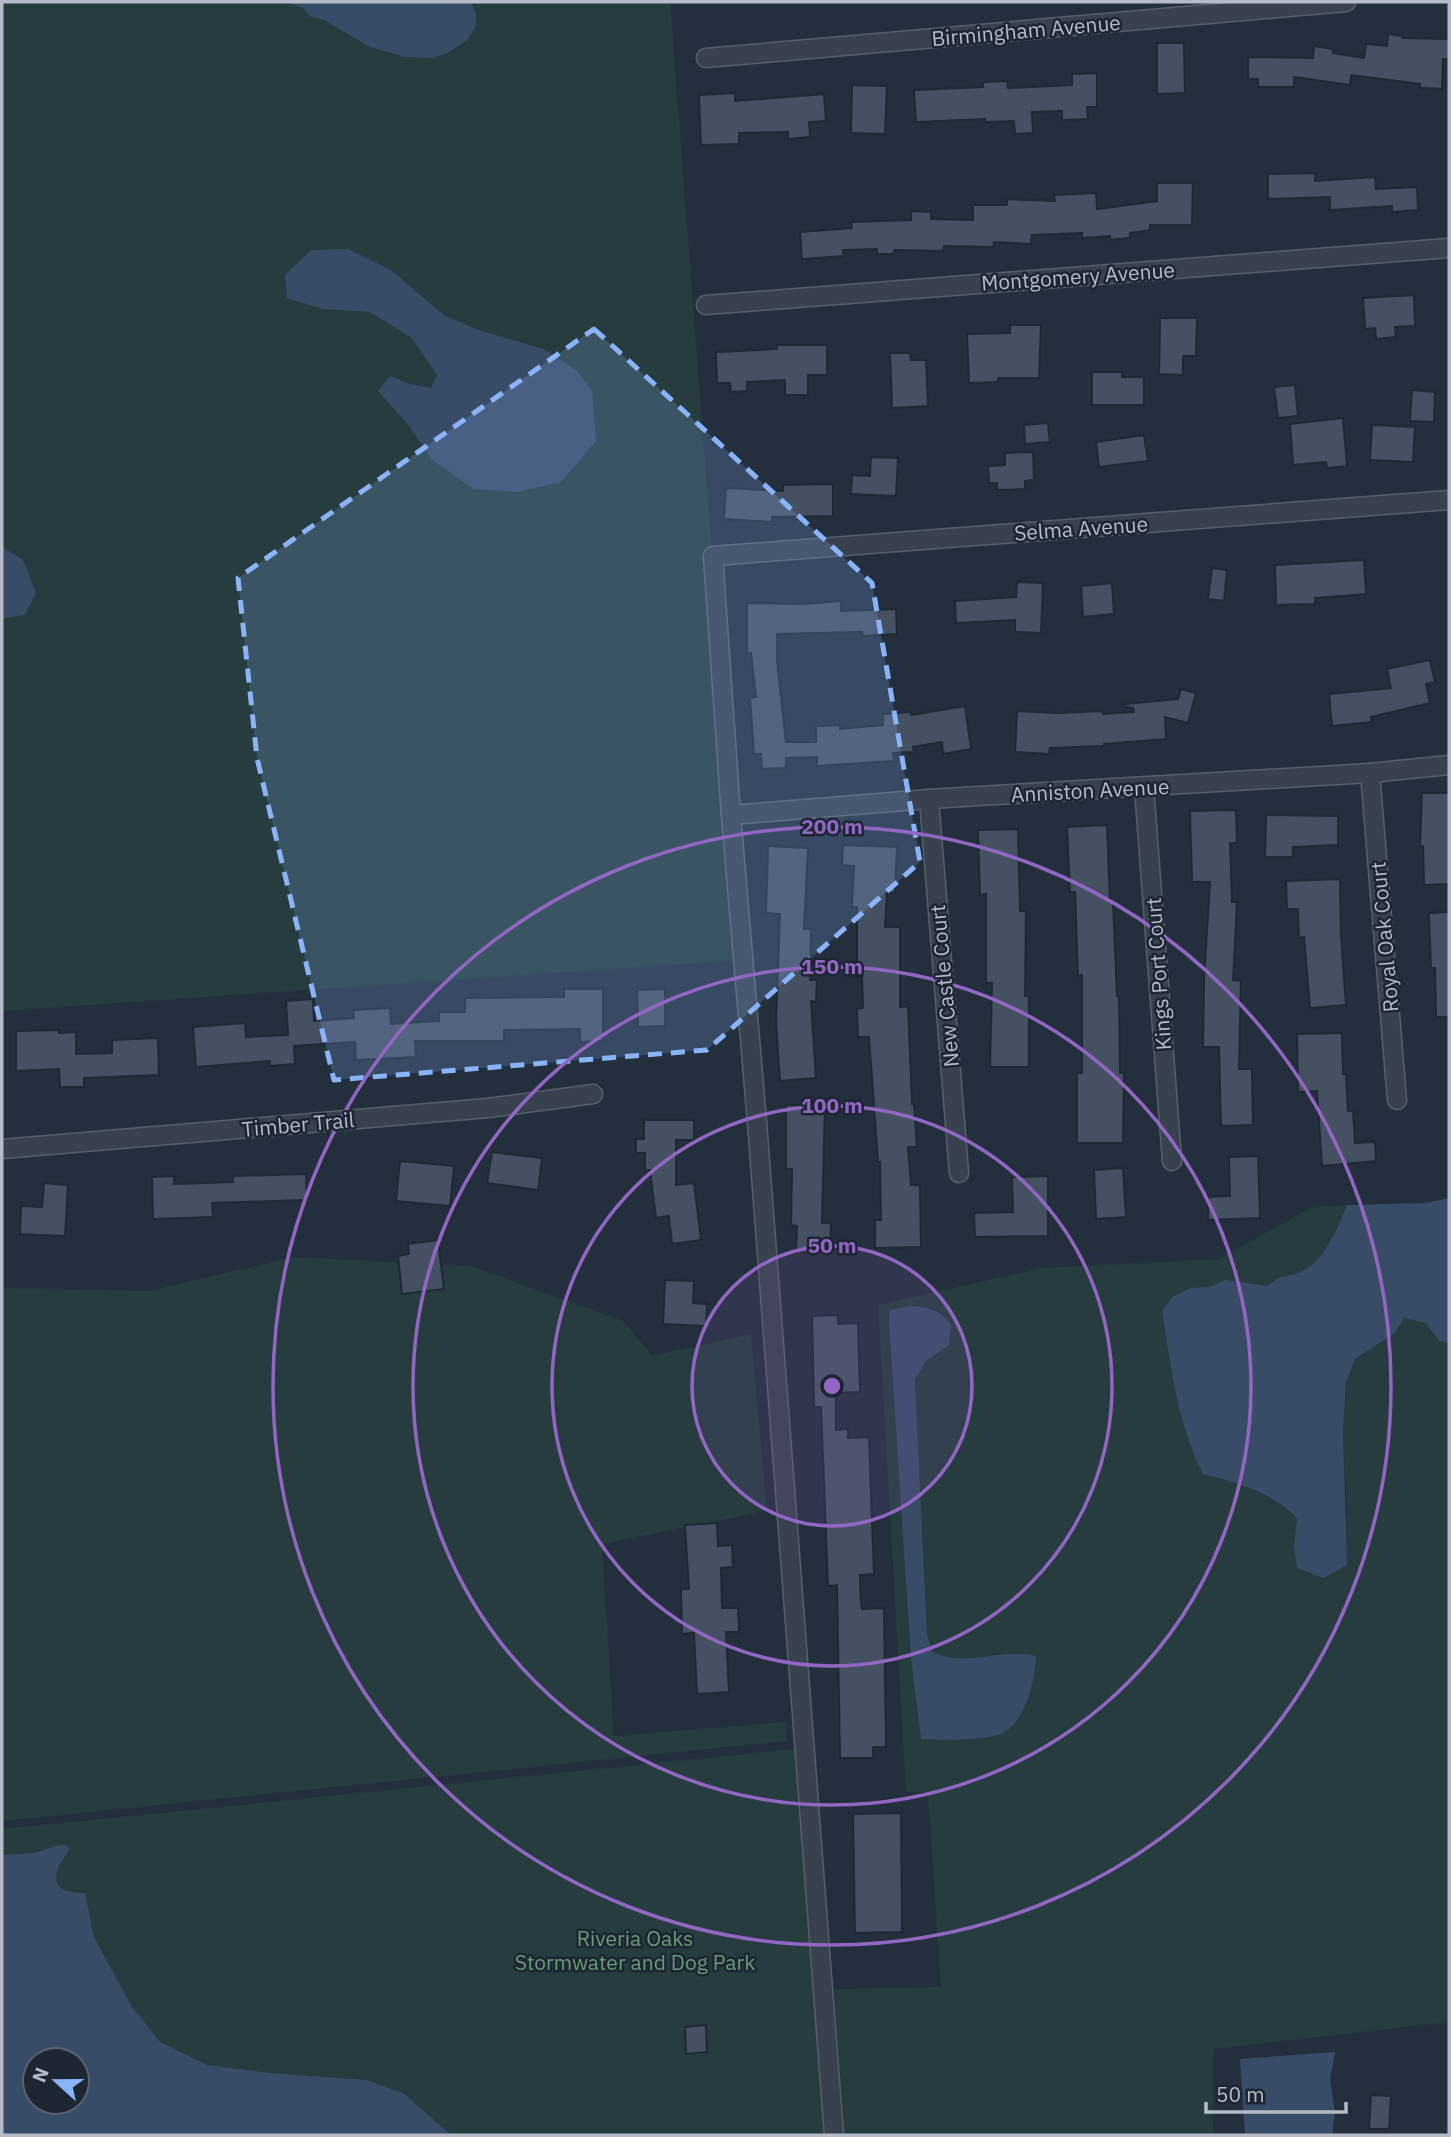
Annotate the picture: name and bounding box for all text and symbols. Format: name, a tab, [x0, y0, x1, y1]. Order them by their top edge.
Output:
street label: Birmingham Avenue	[930, 8, 1122, 52]
street label: Montgomery Avenue	[980, 255, 1176, 297]
street label: Selma Avenue	[1013, 509, 1149, 547]
street label: Anniston Avenue	[1010, 772, 1170, 808]
text: 200 m	[801, 812, 863, 840]
street label: Royal Oak Court	[1363, 861, 1405, 1013]
street label: Kings Port Court	[1139, 897, 1177, 1051]
street label: New Castle Court	[923, 904, 965, 1068]
text: 150 m	[801, 952, 863, 980]
text: 100 m	[801, 1091, 863, 1119]
street label: Timber Trail	[241, 1105, 356, 1143]
text: 50 m	[808, 1231, 856, 1259]
centre of rings	[820, 1374, 844, 1398]
park label: Riveria Oaks Stormwater and Dog Park	[515, 1924, 755, 1976]
north arrow	[21, 2046, 91, 2116]
text: N	[26, 2064, 54, 2086]
scale bar	[1206, 2070, 1346, 2114]
text: 50 m	[1216, 2080, 1265, 2108]

